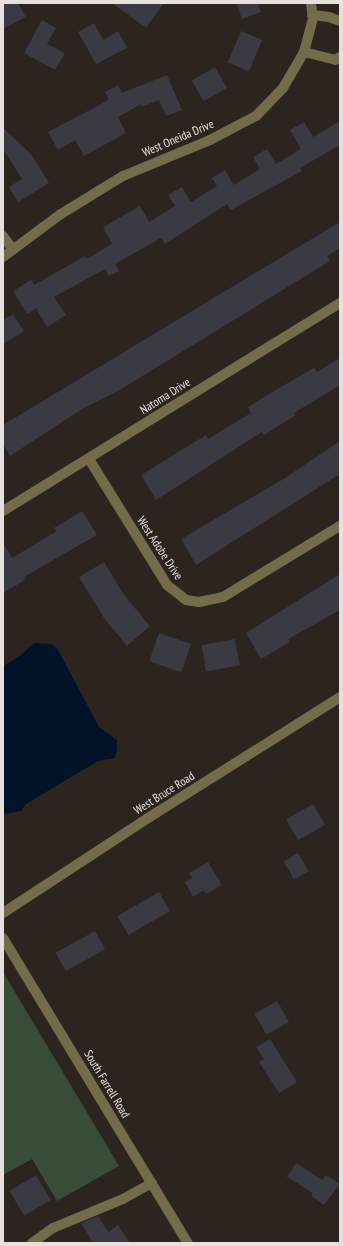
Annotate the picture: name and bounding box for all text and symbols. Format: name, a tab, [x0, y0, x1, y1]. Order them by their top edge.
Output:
street label: West Oneida Drive	[140, 116, 216, 160]
street label: Natoma Drive	[137, 375, 193, 417]
street label: West Adobe Drive	[134, 513, 186, 583]
street label: West Bruce Road	[131, 769, 197, 817]
street label: South Farrell Road	[81, 1047, 133, 1121]

